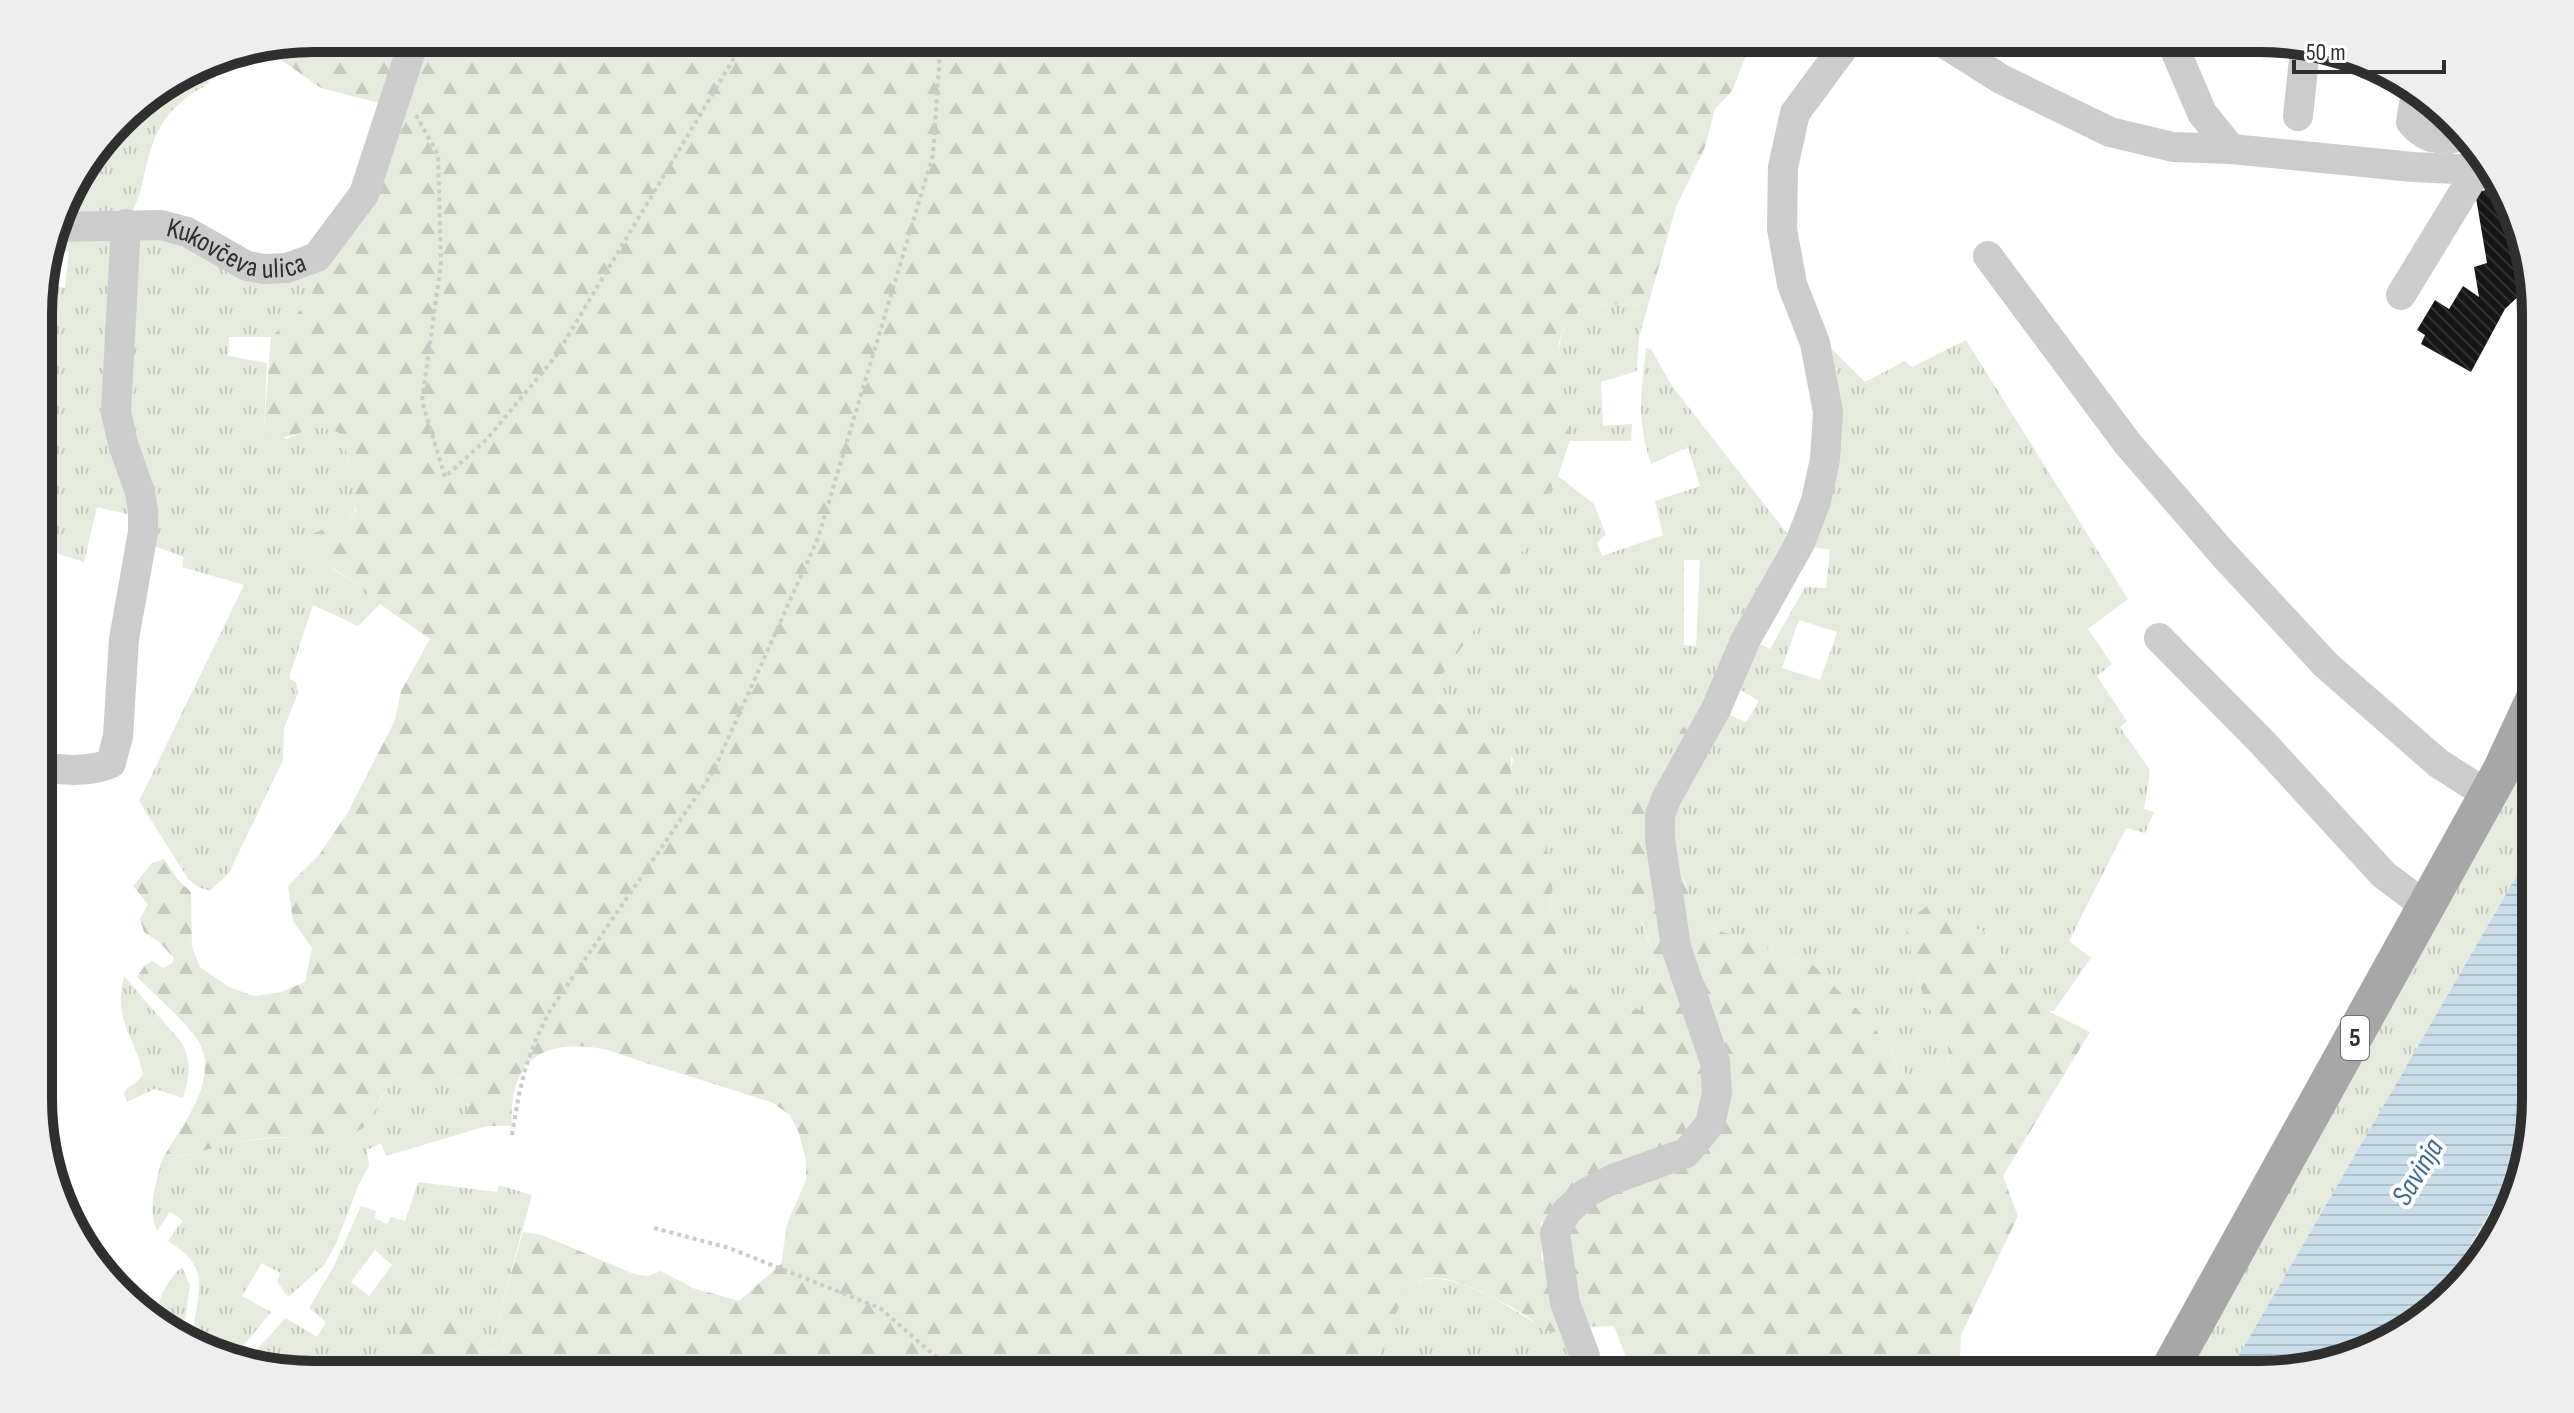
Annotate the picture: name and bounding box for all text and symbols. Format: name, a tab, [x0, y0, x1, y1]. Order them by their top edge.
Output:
scale bar	[2294, 24, 2444, 74]
text: 50 m	[2306, 38, 2346, 67]
street label: Kukovčeva ulica	[163, 211, 311, 286]
road number: 5	[2341, 1016, 2369, 1060]
water label: Savinja	[2384, 1132, 2452, 1212]

